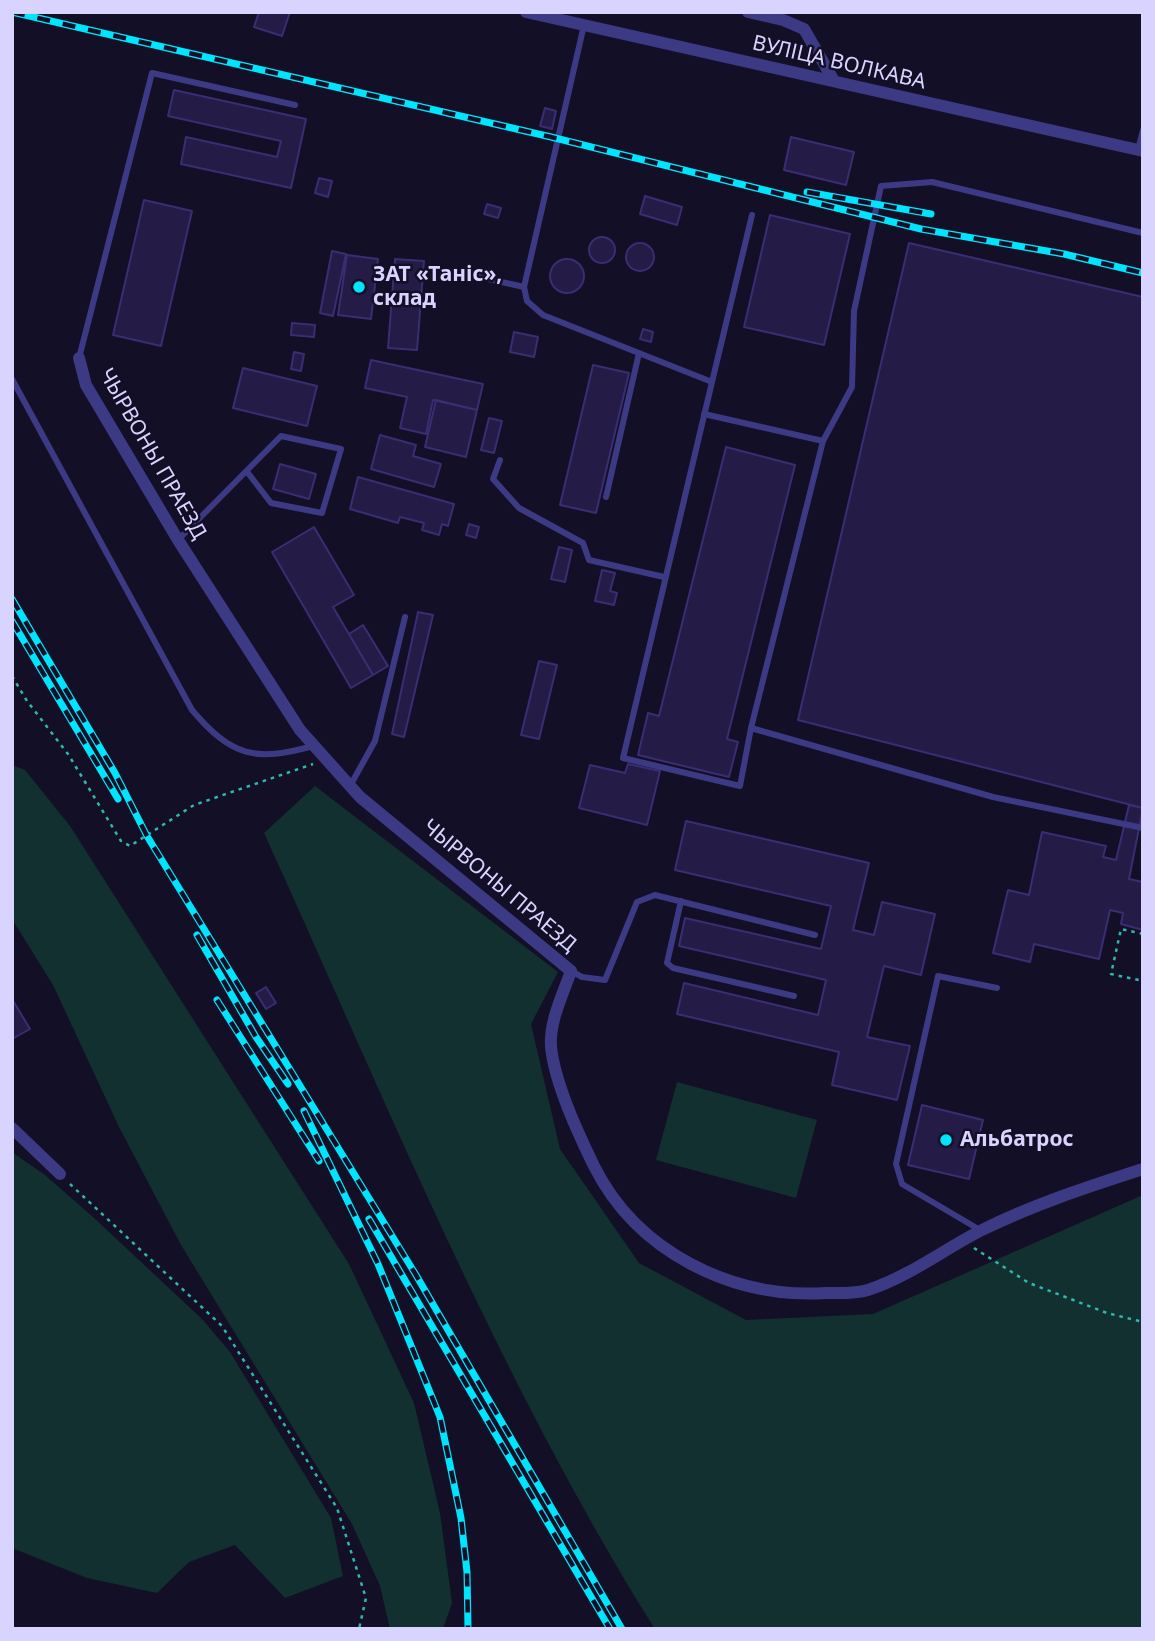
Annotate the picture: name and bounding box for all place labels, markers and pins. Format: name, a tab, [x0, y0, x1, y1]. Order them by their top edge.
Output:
place label: ЗАТ «Таніс», склад	[373, 262, 502, 312]
marker: ЗАТ «Таніс», склад	[351, 279, 367, 295]
place label: Альбатрос	[960, 1127, 1073, 1153]
marker: Альбатрос	[938, 1132, 954, 1148]

